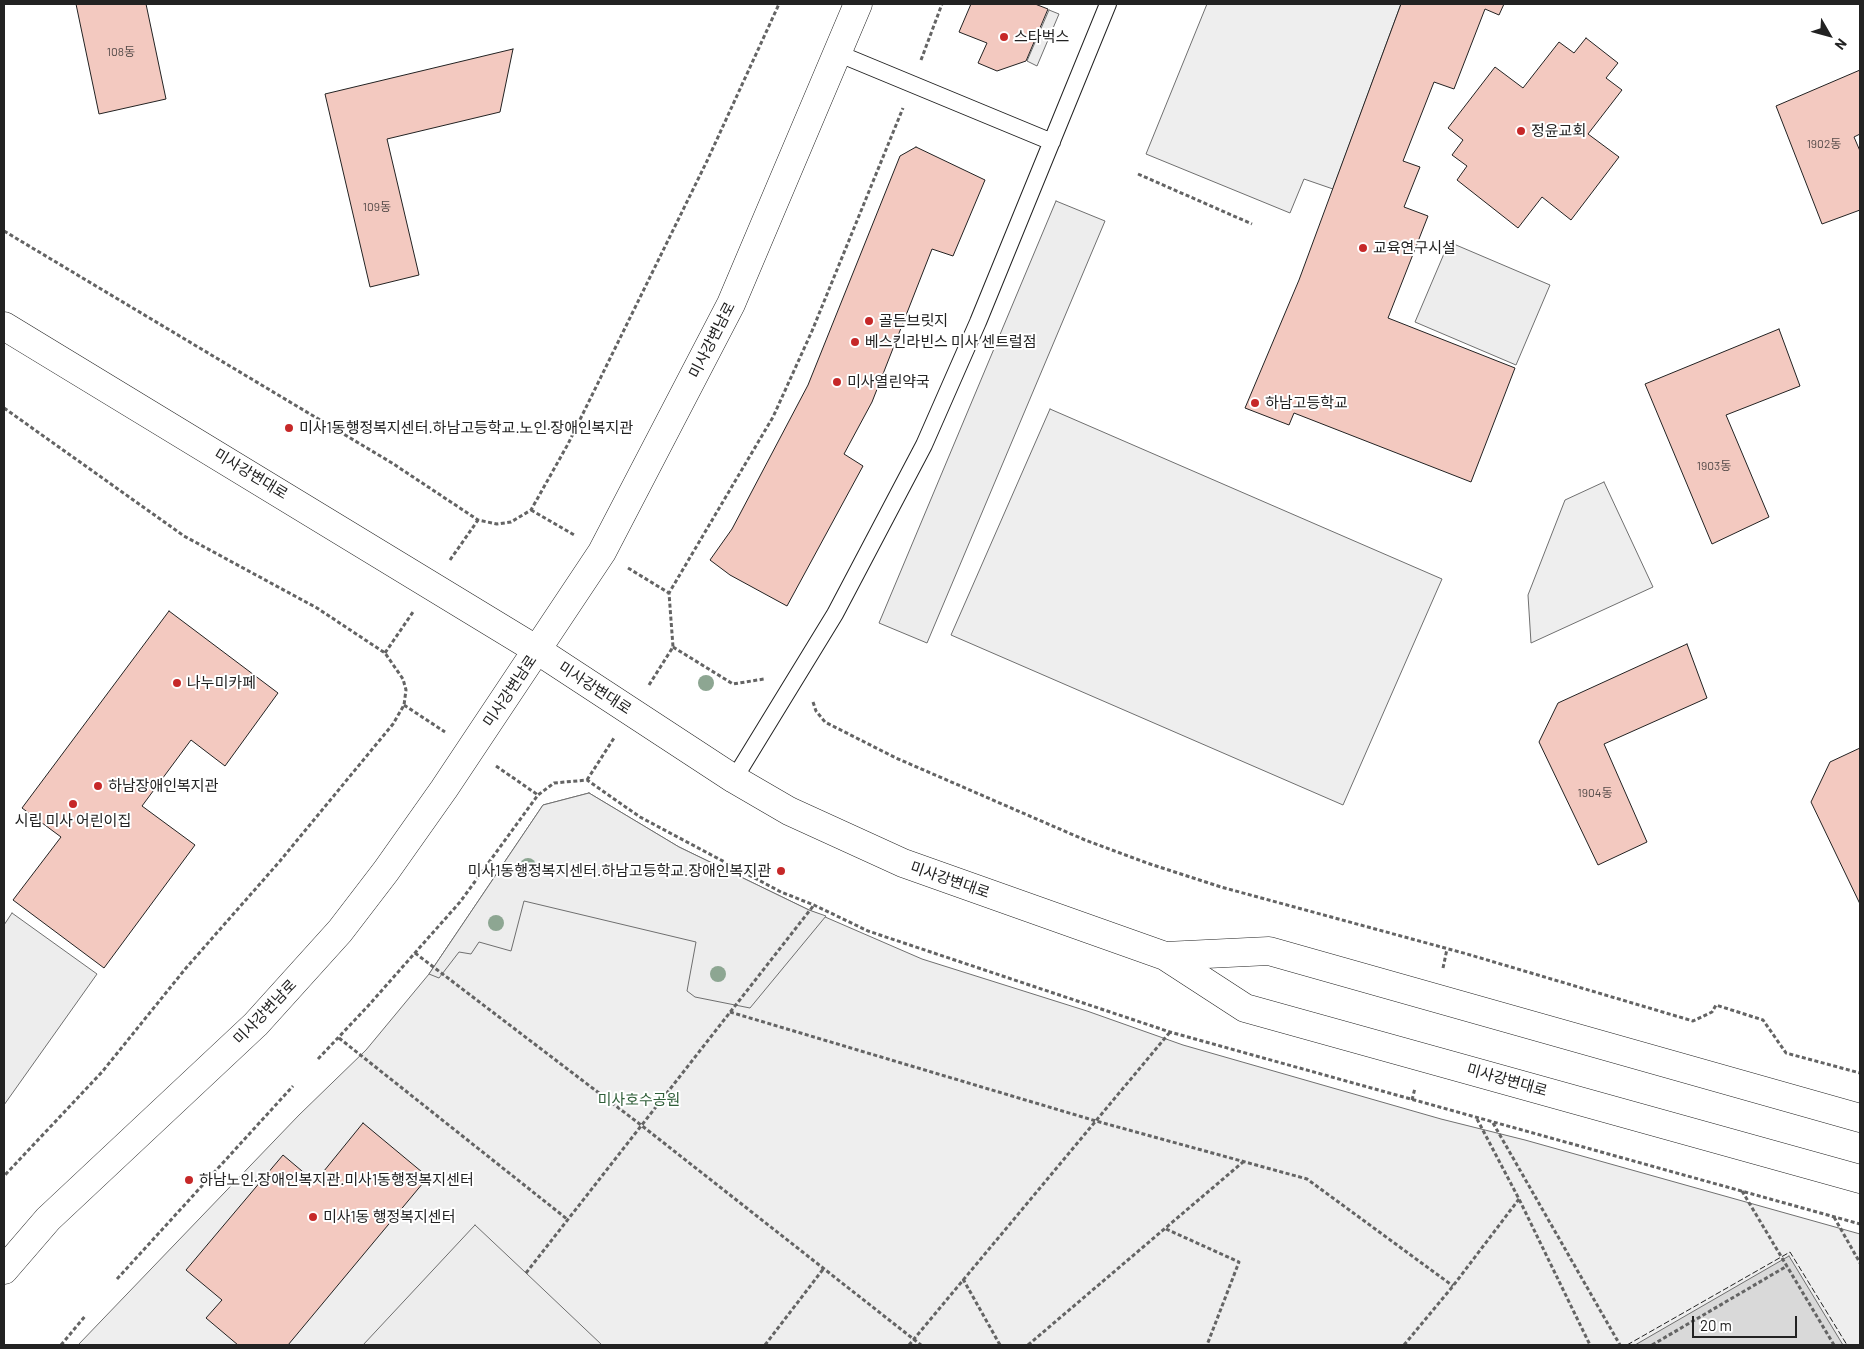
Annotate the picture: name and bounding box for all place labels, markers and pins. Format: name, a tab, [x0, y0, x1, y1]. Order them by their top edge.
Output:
place label: 스타벅스	[1014, 28, 1069, 46]
marker: 스타벅스	[998, 31, 1010, 43]
place label: 정윤교회	[1531, 122, 1586, 140]
marker: 정윤교회	[1515, 125, 1527, 137]
place label: 교육연구시설	[1373, 239, 1456, 257]
marker: 교육연구시설	[1357, 242, 1369, 254]
place label: 골든브릿지	[879, 312, 948, 330]
marker: 골든브릿지	[863, 315, 875, 327]
place label: 베스킨라빈스 미사 센트럴점	[865, 333, 1037, 351]
marker: 베스킨라빈스 미사 센트럴점	[849, 336, 861, 348]
place label: 미사열린약국	[847, 373, 930, 391]
marker: 미사열린약국	[831, 376, 843, 388]
place label: 하남고등학교	[1265, 394, 1348, 412]
marker: 하남고등학교	[1249, 397, 1261, 409]
place label: 미사1동행정복지센터.하남고등학교.노인·장애인복지관	[299, 419, 633, 437]
marker: 미사1동행정복지센터.하남고등학교.노인·장애인복지관	[283, 422, 295, 434]
place label: 나누미카페	[187, 674, 256, 692]
marker: 나누미카페	[171, 677, 183, 689]
place label: 하남장애인복지관	[108, 777, 218, 795]
marker: 하남장애인복지관	[92, 780, 104, 792]
marker: 시립 미사 어린이집	[67, 798, 79, 810]
place label: 시립 미사 어린이집	[15, 812, 131, 830]
place label: 미사1동행정복지센터.하남고등학교.장애인복지관	[468, 862, 771, 880]
marker: 미사1동행정복지센터.하남고등학교.장애인복지관	[775, 865, 787, 877]
place label: 하남노인·장애인복지관.미사1동행정복지센터	[199, 1171, 474, 1189]
marker: 하남노인·장애인복지관.미사1동행정복지센터	[183, 1174, 195, 1186]
place label: 미사1동 행정복지센터	[323, 1208, 455, 1226]
marker: 미사1동 행정복지센터	[307, 1211, 319, 1223]

